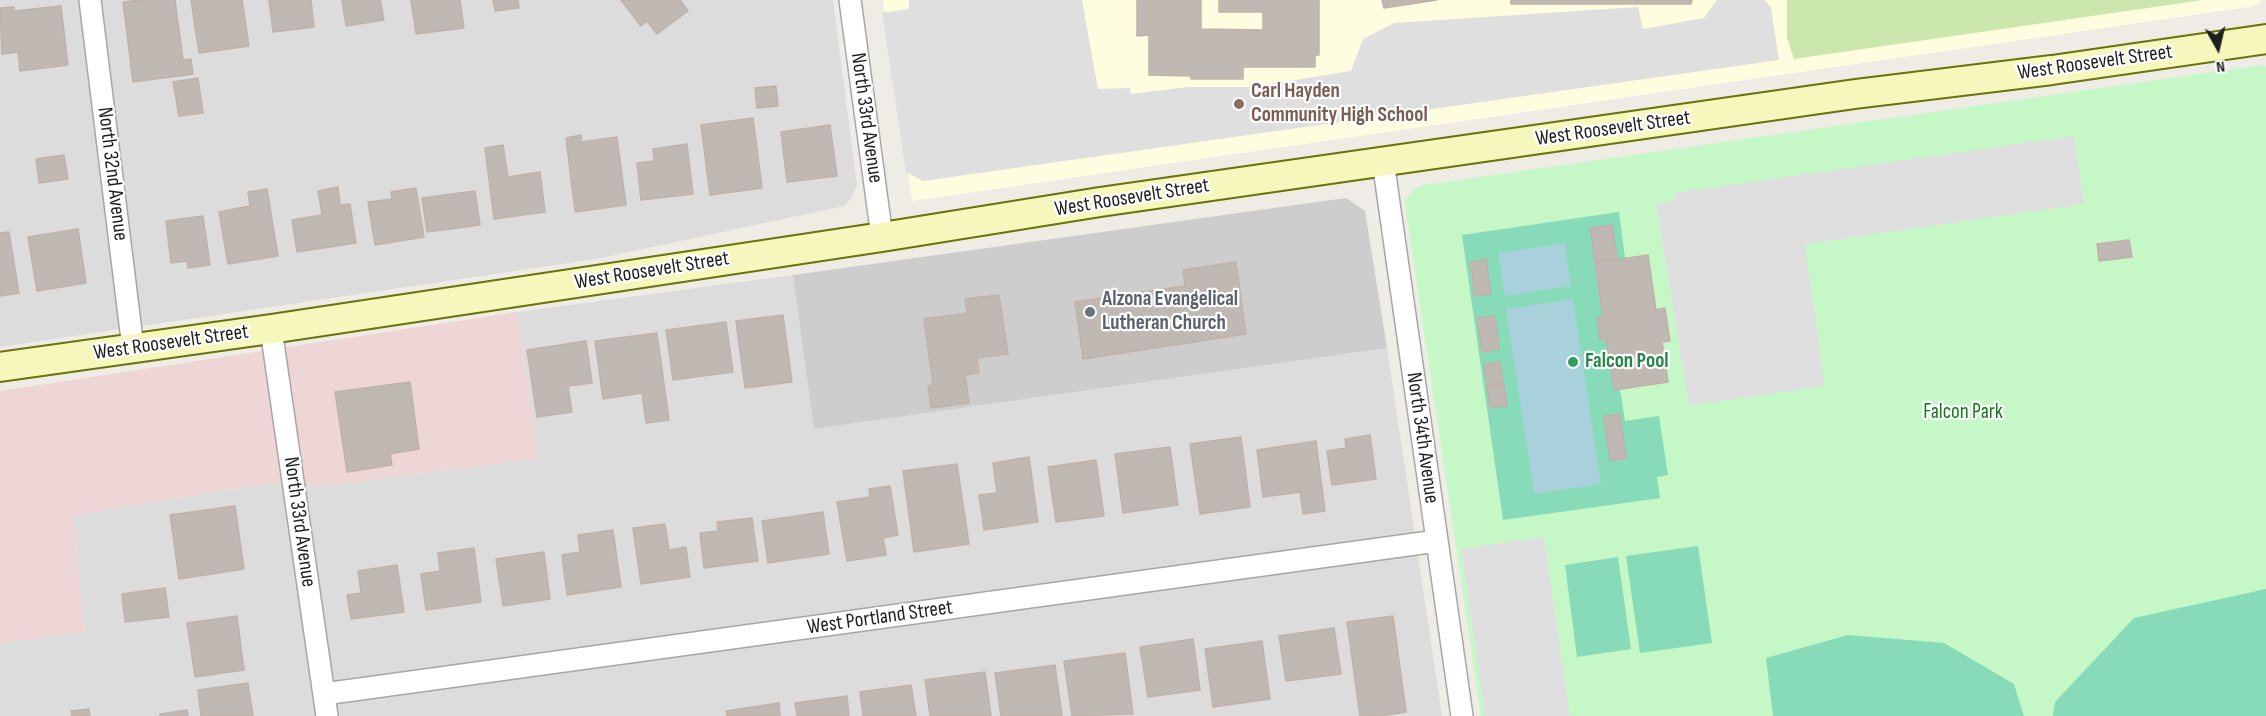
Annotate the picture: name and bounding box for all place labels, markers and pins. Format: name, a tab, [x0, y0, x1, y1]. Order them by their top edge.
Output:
place label: Carl Hayden Community High School	[1251, 79, 1428, 129]
marker: Carl Hayden Community High School	[1232, 97, 1246, 111]
place label: Alzona Evangelical Lutheran Church	[1102, 287, 1238, 337]
marker: Alzona Evangelical Lutheran Church	[1083, 305, 1097, 319]
place label: Falcon Pool	[1585, 349, 1669, 375]
marker: Falcon Pool	[1566, 355, 1580, 369]

